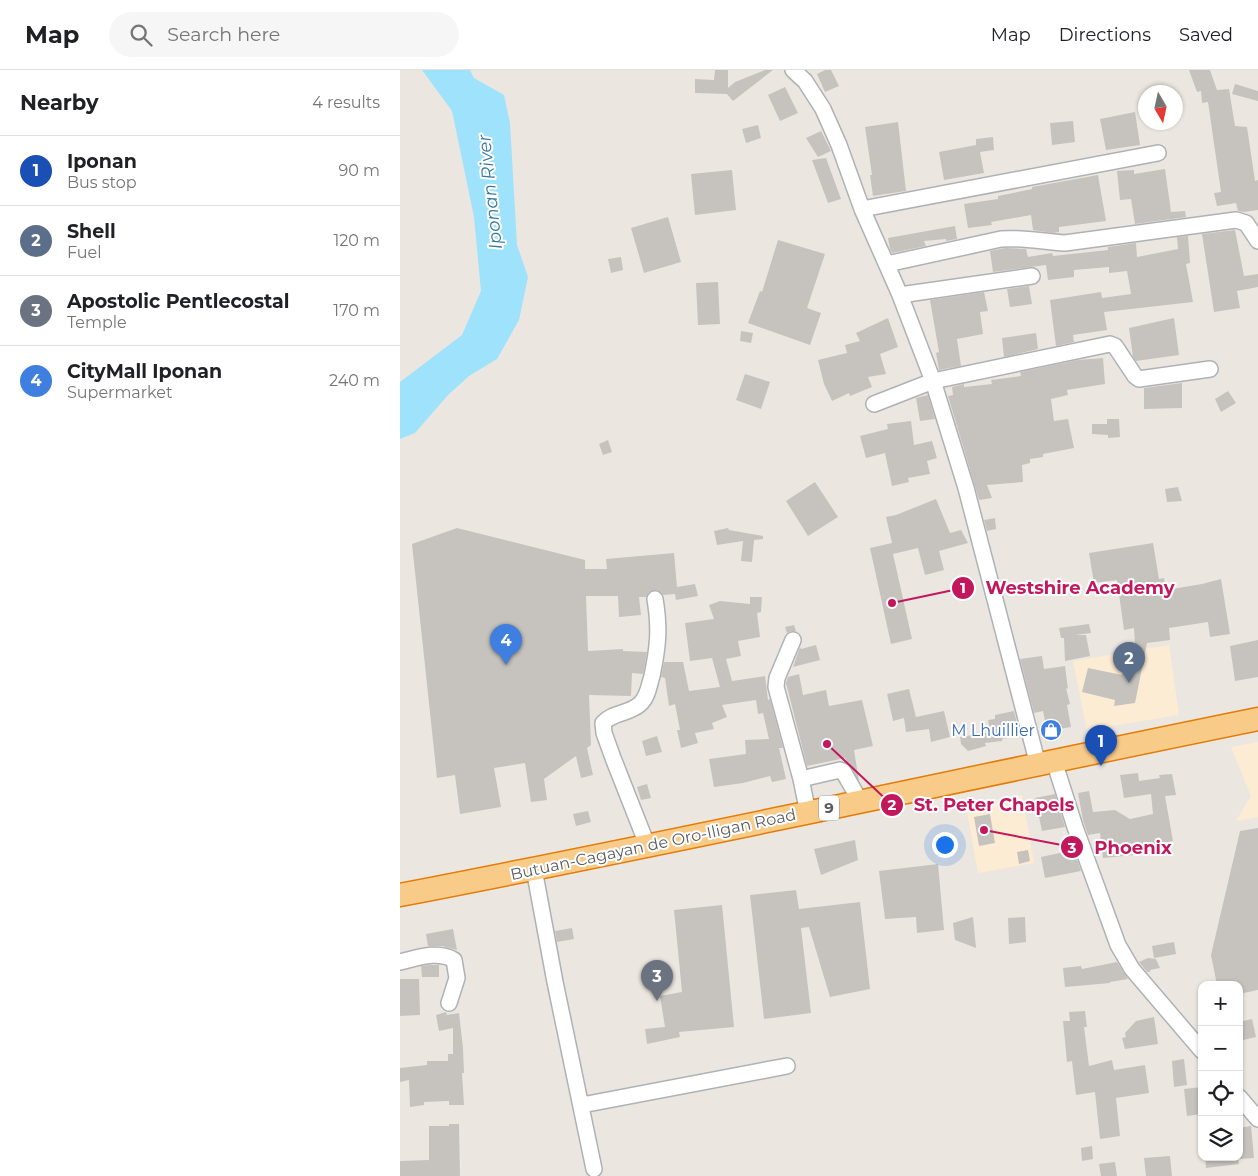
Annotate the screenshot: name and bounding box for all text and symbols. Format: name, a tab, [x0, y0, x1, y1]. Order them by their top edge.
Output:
search box	[109, 12, 459, 57]
text: Map	[25, 20, 79, 49]
icon: search	[127, 21, 155, 49]
text: Search here	[167, 23, 280, 46]
text: Map	[991, 24, 1031, 46]
text: Directions	[1059, 24, 1151, 46]
text: Saved	[1179, 24, 1233, 46]
north arrow	[1138, 85, 1183, 130]
text: Nearby	[20, 90, 99, 115]
text: 4 results	[312, 93, 380, 112]
water label: Iponan River	[473, 133, 507, 251]
text: Iponan	[67, 150, 137, 173]
text: 1	[33, 161, 39, 180]
text: 90 m	[338, 161, 380, 180]
text: Bus stop	[67, 173, 137, 192]
text: Shell	[67, 220, 116, 243]
text: 2	[31, 231, 41, 250]
text: 120 m	[333, 231, 380, 250]
text: Fuel	[67, 243, 102, 262]
text: Apostolic Pentlecostal	[67, 290, 289, 313]
text: 3	[31, 301, 41, 320]
text: 170 m	[333, 301, 380, 320]
text: Temple	[67, 313, 127, 332]
text: CityMall Iponan	[67, 360, 222, 383]
text: 4	[30, 371, 42, 390]
text: 240 m	[329, 371, 380, 390]
text: Supermarket	[67, 383, 173, 402]
callout: Westshire Academy	[951, 571, 1185, 604]
text: Westshire Academy	[986, 577, 1175, 599]
text: 1	[960, 578, 966, 597]
pin: 4	[490, 624, 522, 665]
pin: 2	[1113, 642, 1145, 683]
shop icon: M Lhuillier	[1039, 718, 1063, 742]
place label: M Lhuillier	[951, 721, 1035, 740]
pin: 1	[1085, 725, 1117, 766]
callout: St. Peter Chapels	[879, 788, 1085, 821]
text: St. Peter Chapels	[914, 794, 1075, 816]
text: 2	[888, 795, 897, 814]
road number: 9	[819, 796, 839, 820]
street label: Butuan-Cagayan de Oro-Iligan Road	[509, 805, 798, 884]
callout: Phoenix	[1060, 831, 1182, 864]
your location	[932, 832, 958, 858]
text: Phoenix	[1094, 837, 1172, 859]
text: 3	[1067, 838, 1077, 857]
pin: 3	[641, 960, 673, 1001]
map controls	[1198, 981, 1243, 1161]
button: +	[1198, 981, 1243, 1026]
button: −	[1198, 1026, 1243, 1071]
button: locate	[1198, 1071, 1243, 1116]
button: layers	[1198, 1116, 1243, 1161]

